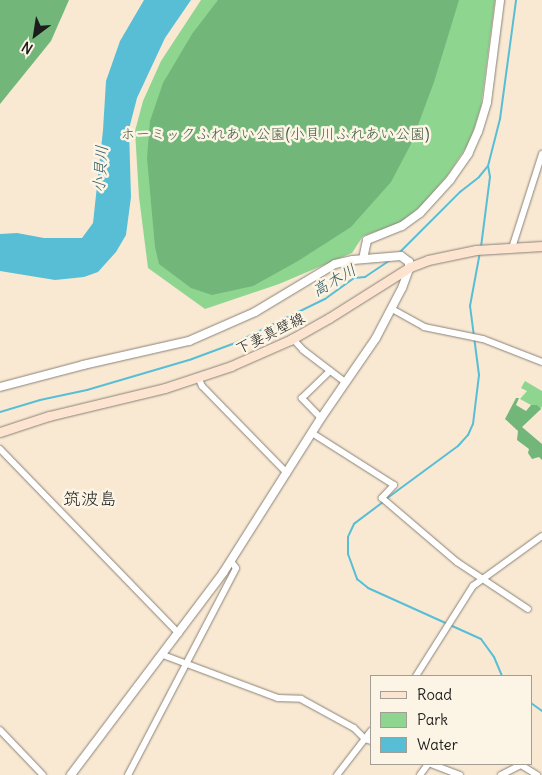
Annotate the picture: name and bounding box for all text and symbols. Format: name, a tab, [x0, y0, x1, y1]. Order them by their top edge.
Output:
north arrow	[10, 10, 60, 60]
text: N	[18, 38, 36, 58]
park label: ホーミックふれあい公園(小貝川ふれあい公園)	[120, 125, 430, 143]
water label: 小貝川	[89, 144, 111, 194]
water label: 高木川	[308, 260, 360, 300]
street label: 下妻真壁線	[232, 308, 308, 358]
district label: 筑波島	[63, 488, 117, 510]
legend	[370, 675, 532, 765]
text: Road	[417, 685, 452, 704]
text: Park	[417, 710, 448, 729]
text: Water	[417, 735, 458, 754]

